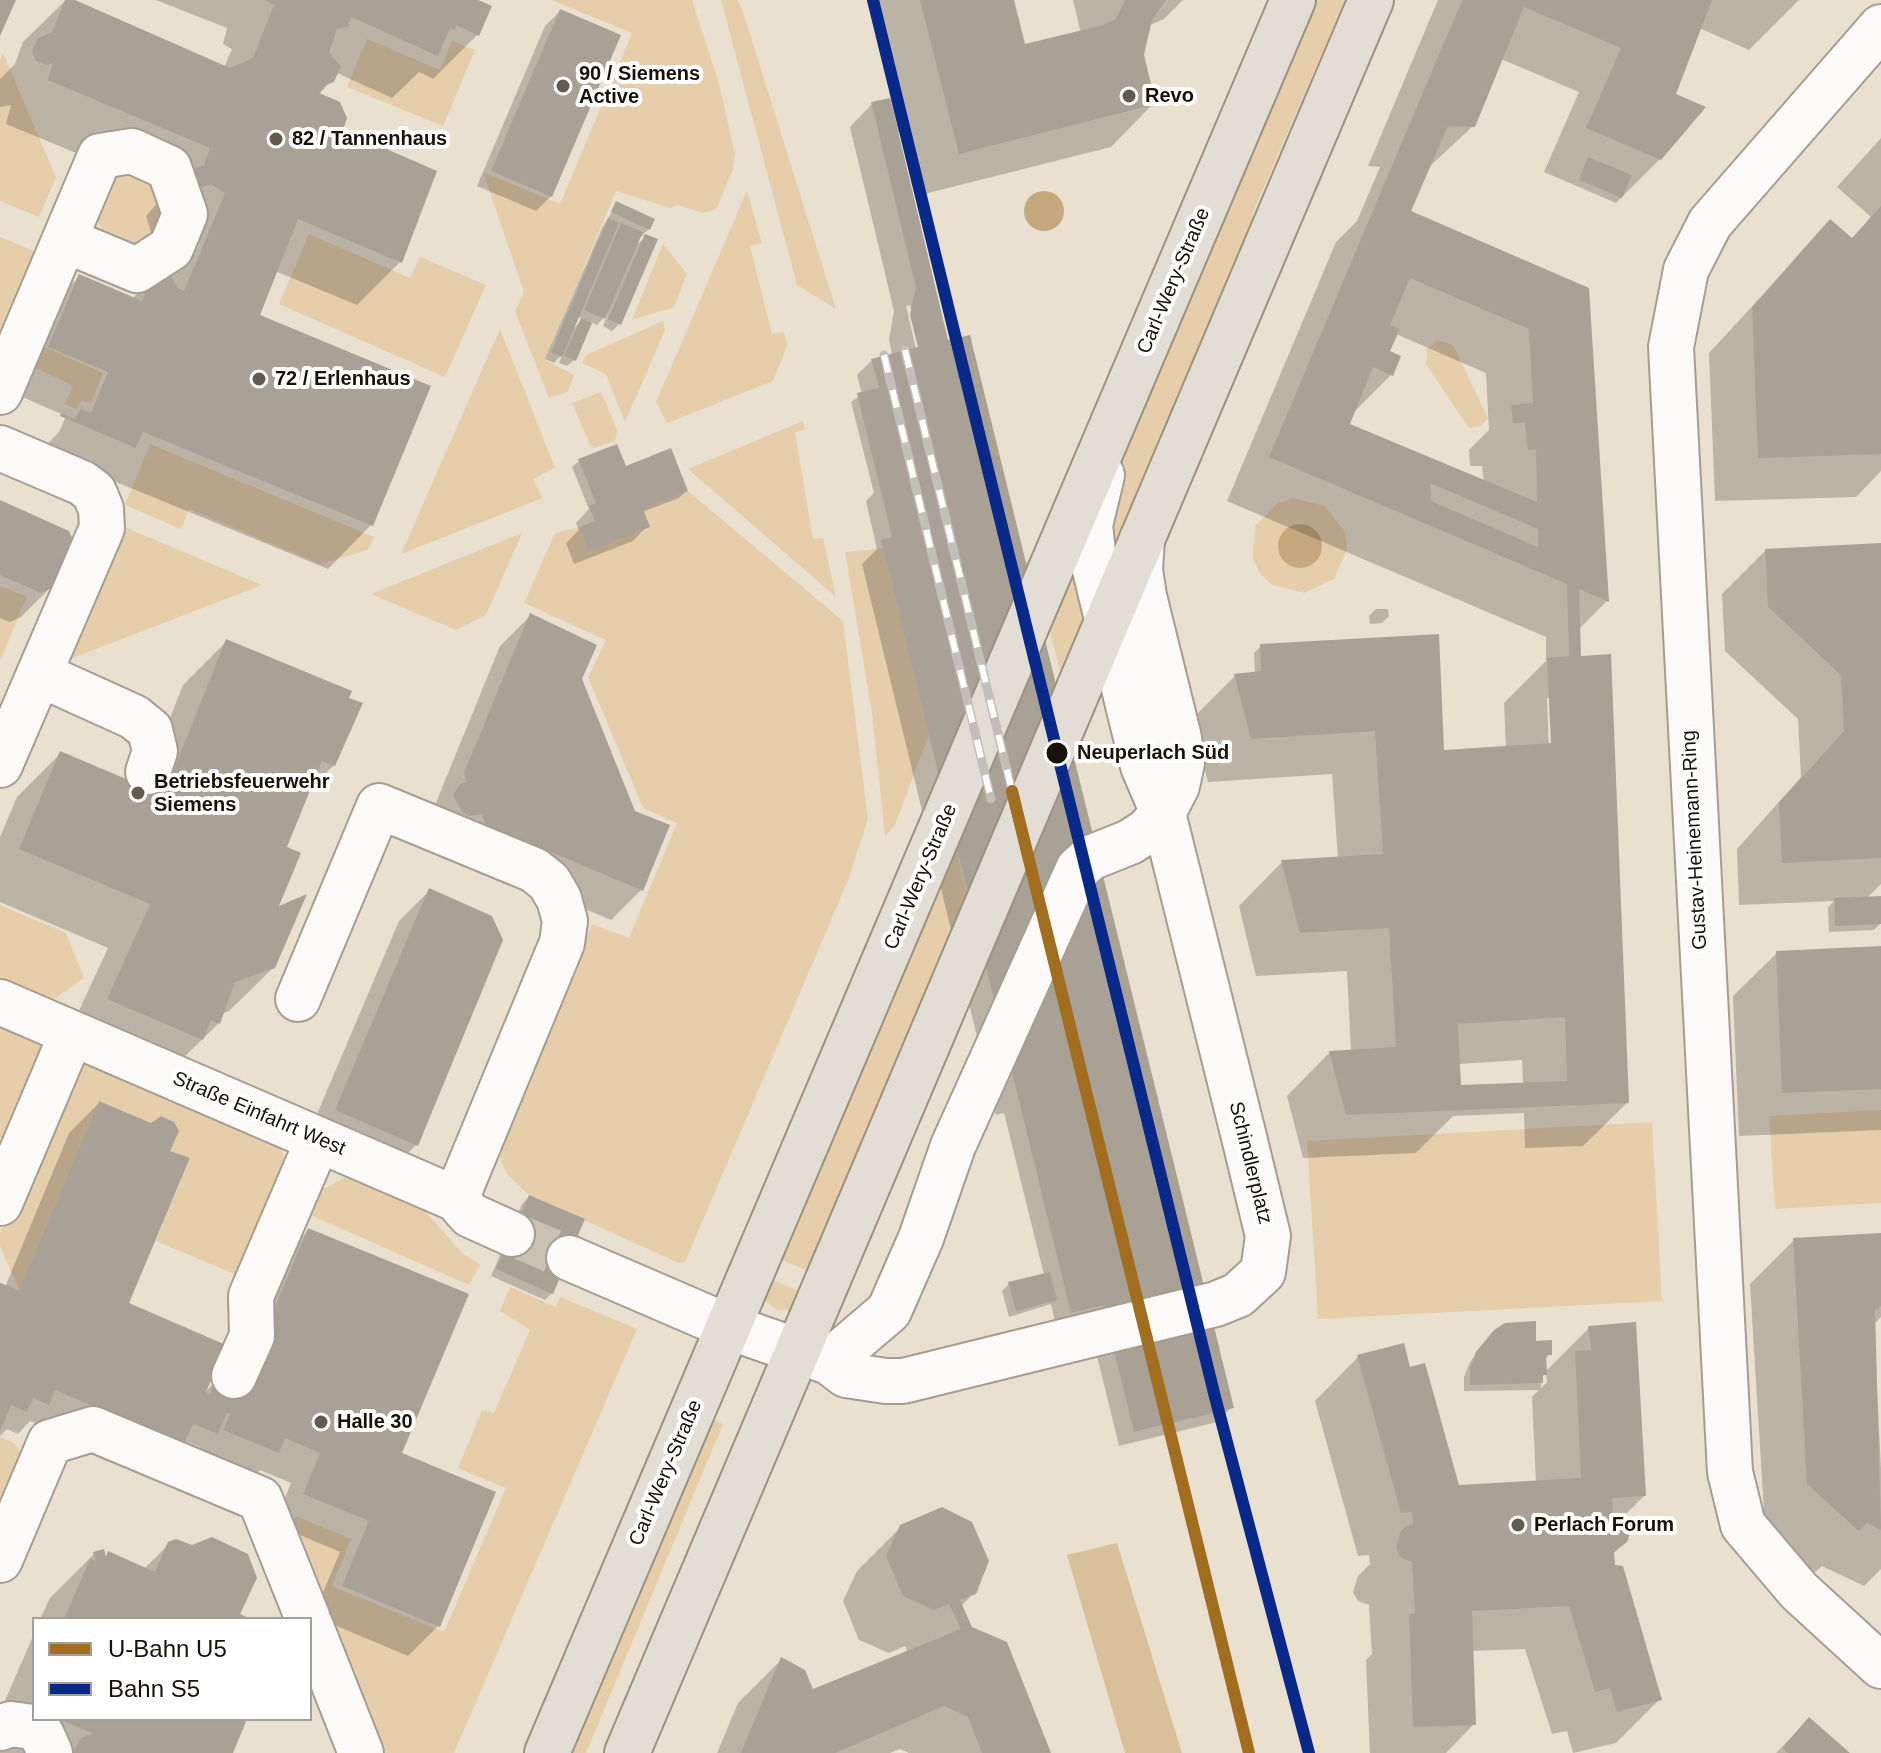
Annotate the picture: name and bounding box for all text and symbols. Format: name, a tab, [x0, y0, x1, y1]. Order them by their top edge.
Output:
place label: 90 / Siemens Active	[579, 62, 700, 109]
marker: 90 / Siemens Active	[554, 77, 572, 95]
place label: Revo	[1145, 84, 1194, 108]
marker: Revo	[1120, 87, 1138, 105]
place label: 82 / Tannenhaus	[292, 127, 447, 151]
marker: 82 / Tannenhaus	[267, 130, 285, 148]
street label: Carl-Wery-Straße	[1132, 204, 1216, 358]
place label: 72 / Erlenhaus	[275, 367, 411, 391]
marker: 72 / Erlenhaus	[250, 370, 268, 388]
street label: Gustav-Heinemann-Ring	[1677, 729, 1713, 951]
marker: Neuperlach Süd	[1044, 740, 1070, 766]
place label: Neuperlach Süd	[1077, 741, 1229, 765]
place label: Betriebsfeuerwehr Siemens	[154, 770, 330, 817]
marker: Betriebsfeuerwehr Siemens	[129, 784, 147, 802]
street label: Carl-Wery-Straße	[879, 800, 963, 954]
street label: Straße Einfahrt West	[169, 1067, 349, 1161]
street label: Schindlerplatz	[1223, 1099, 1277, 1227]
street label: Carl-Wery-Straße	[624, 1396, 708, 1550]
place label: Halle 30	[337, 1410, 413, 1434]
marker: Halle 30	[312, 1413, 330, 1431]
place label: Perlach Forum	[1534, 1513, 1674, 1537]
marker: Perlach Forum	[1509, 1516, 1527, 1534]
legend	[32, 1617, 312, 1721]
text: U-Bahn U5	[108, 1635, 227, 1662]
text: Bahn S5	[108, 1675, 200, 1702]

